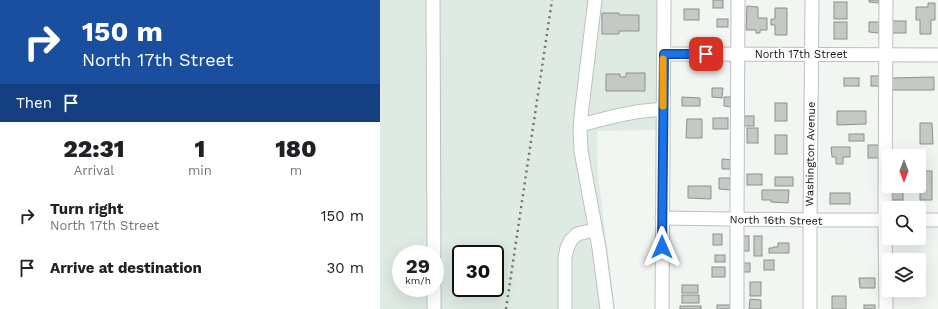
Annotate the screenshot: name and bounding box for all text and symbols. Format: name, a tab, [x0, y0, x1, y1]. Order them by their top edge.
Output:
text: 150 m	[82, 15, 163, 48]
icon: right	[16, 16, 68, 68]
pin	[689, 37, 723, 71]
icon: arrive	[695, 43, 717, 65]
street label: North 17th Street	[755, 48, 848, 61]
text: North 17th Street	[82, 49, 233, 70]
icon: arrive	[60, 92, 82, 114]
text: Then	[16, 94, 52, 112]
street label: Washington Avenue	[803, 102, 818, 207]
text: 22:31	[63, 135, 125, 163]
text: 1	[194, 135, 205, 163]
text: 180	[275, 135, 317, 163]
north arrow	[882, 149, 926, 193]
map controls	[882, 149, 926, 297]
text: Arrival	[74, 163, 114, 178]
text: min	[188, 163, 212, 178]
text: m	[290, 163, 302, 178]
text: Turn right	[50, 200, 123, 218]
button: search	[882, 201, 926, 245]
icon: right	[16, 205, 38, 227]
text: 150 m	[321, 207, 364, 225]
street label: North 16th Street	[729, 213, 823, 228]
text: North 17th Street	[50, 218, 159, 233]
position arrow	[641, 226, 683, 268]
speed limit sign: 30	[452, 245, 504, 297]
button: layers	[882, 253, 926, 297]
text: 29	[406, 254, 430, 278]
icon: arrive	[16, 257, 38, 279]
text: Arrive at destination	[50, 259, 202, 277]
text: 30 m	[327, 259, 364, 277]
text: km/h	[405, 275, 431, 286]

